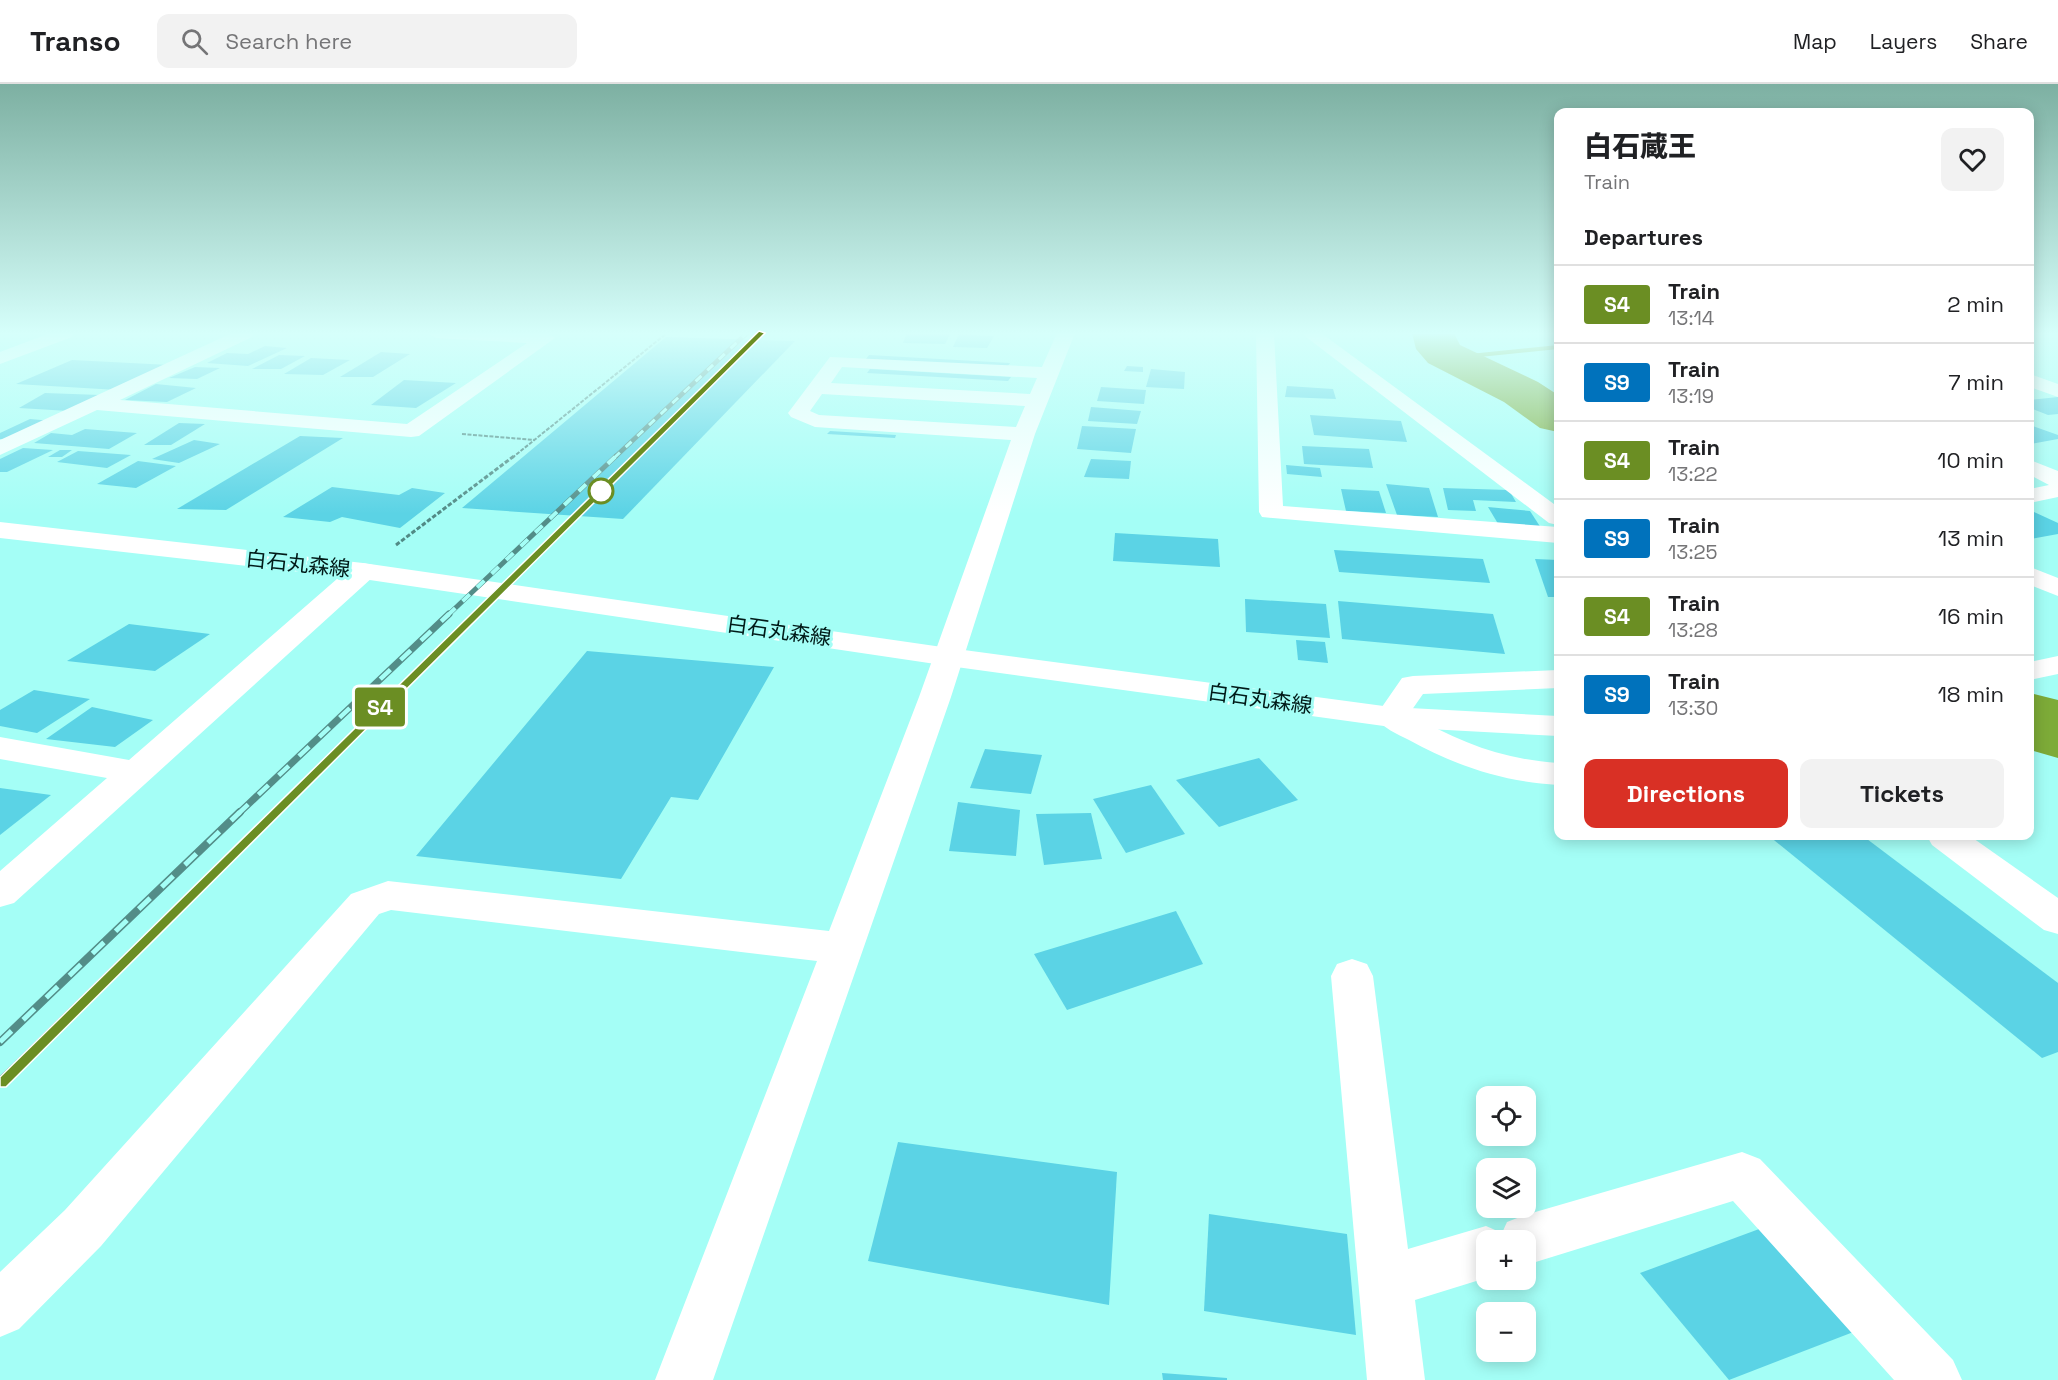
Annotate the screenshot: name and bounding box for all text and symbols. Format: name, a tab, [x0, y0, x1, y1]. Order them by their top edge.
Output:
search box	[157, 14, 577, 68]
text: Transo	[30, 23, 121, 59]
icon: search	[178, 25, 211, 58]
text: Search here	[226, 27, 352, 55]
text: Map	[1793, 28, 1837, 55]
text: Layers	[1870, 28, 1937, 55]
text: Share	[1970, 28, 2028, 55]
text: 白石蔵王	[1584, 128, 1696, 164]
button: heart	[1941, 128, 2004, 191]
text: Train	[1584, 169, 1630, 195]
text: Departures	[1584, 223, 1703, 251]
text: Train	[1668, 277, 1720, 305]
text: 2 min	[1947, 290, 2004, 318]
text: S4	[1604, 291, 1630, 318]
text: 13:14	[1668, 305, 1714, 331]
text: Train	[1668, 355, 1720, 383]
text: 7 min	[1948, 368, 2004, 396]
text: S9	[1604, 369, 1630, 396]
text: 13:19	[1668, 383, 1714, 409]
text: Train	[1668, 433, 1720, 461]
text: 10 min	[1937, 446, 2004, 474]
text: S4	[1604, 447, 1630, 474]
text: 13:22	[1668, 461, 1718, 487]
unlabelled marker	[588, 478, 614, 504]
text: Train	[1668, 511, 1720, 539]
text: 13 min	[1938, 524, 2004, 552]
text: S9	[1604, 525, 1630, 552]
text: 13:25	[1668, 539, 1718, 565]
street label: 白石丸森線	[244, 545, 352, 582]
text: Train	[1668, 589, 1720, 617]
text: 16 min	[1938, 602, 2004, 630]
text: S4	[1604, 603, 1630, 630]
street label: 白石丸森線	[725, 610, 833, 651]
text: 13:28	[1668, 617, 1718, 643]
text: Train	[1668, 667, 1720, 695]
street label: 白石丸森線	[1206, 678, 1314, 719]
text: 18 min	[1938, 680, 2004, 708]
text: S9	[1604, 681, 1630, 708]
line badge: S4	[353, 688, 407, 726]
text: S4	[367, 694, 393, 721]
text: 13:30	[1668, 695, 1718, 721]
button: Directions	[1584, 759, 1788, 828]
button: Tickets	[1800, 759, 2004, 828]
map controls	[1476, 1086, 1536, 1362]
button: locate	[1476, 1086, 1536, 1146]
button: layers	[1476, 1158, 1536, 1218]
button: +	[1476, 1230, 1536, 1290]
button: −	[1476, 1302, 1536, 1362]

